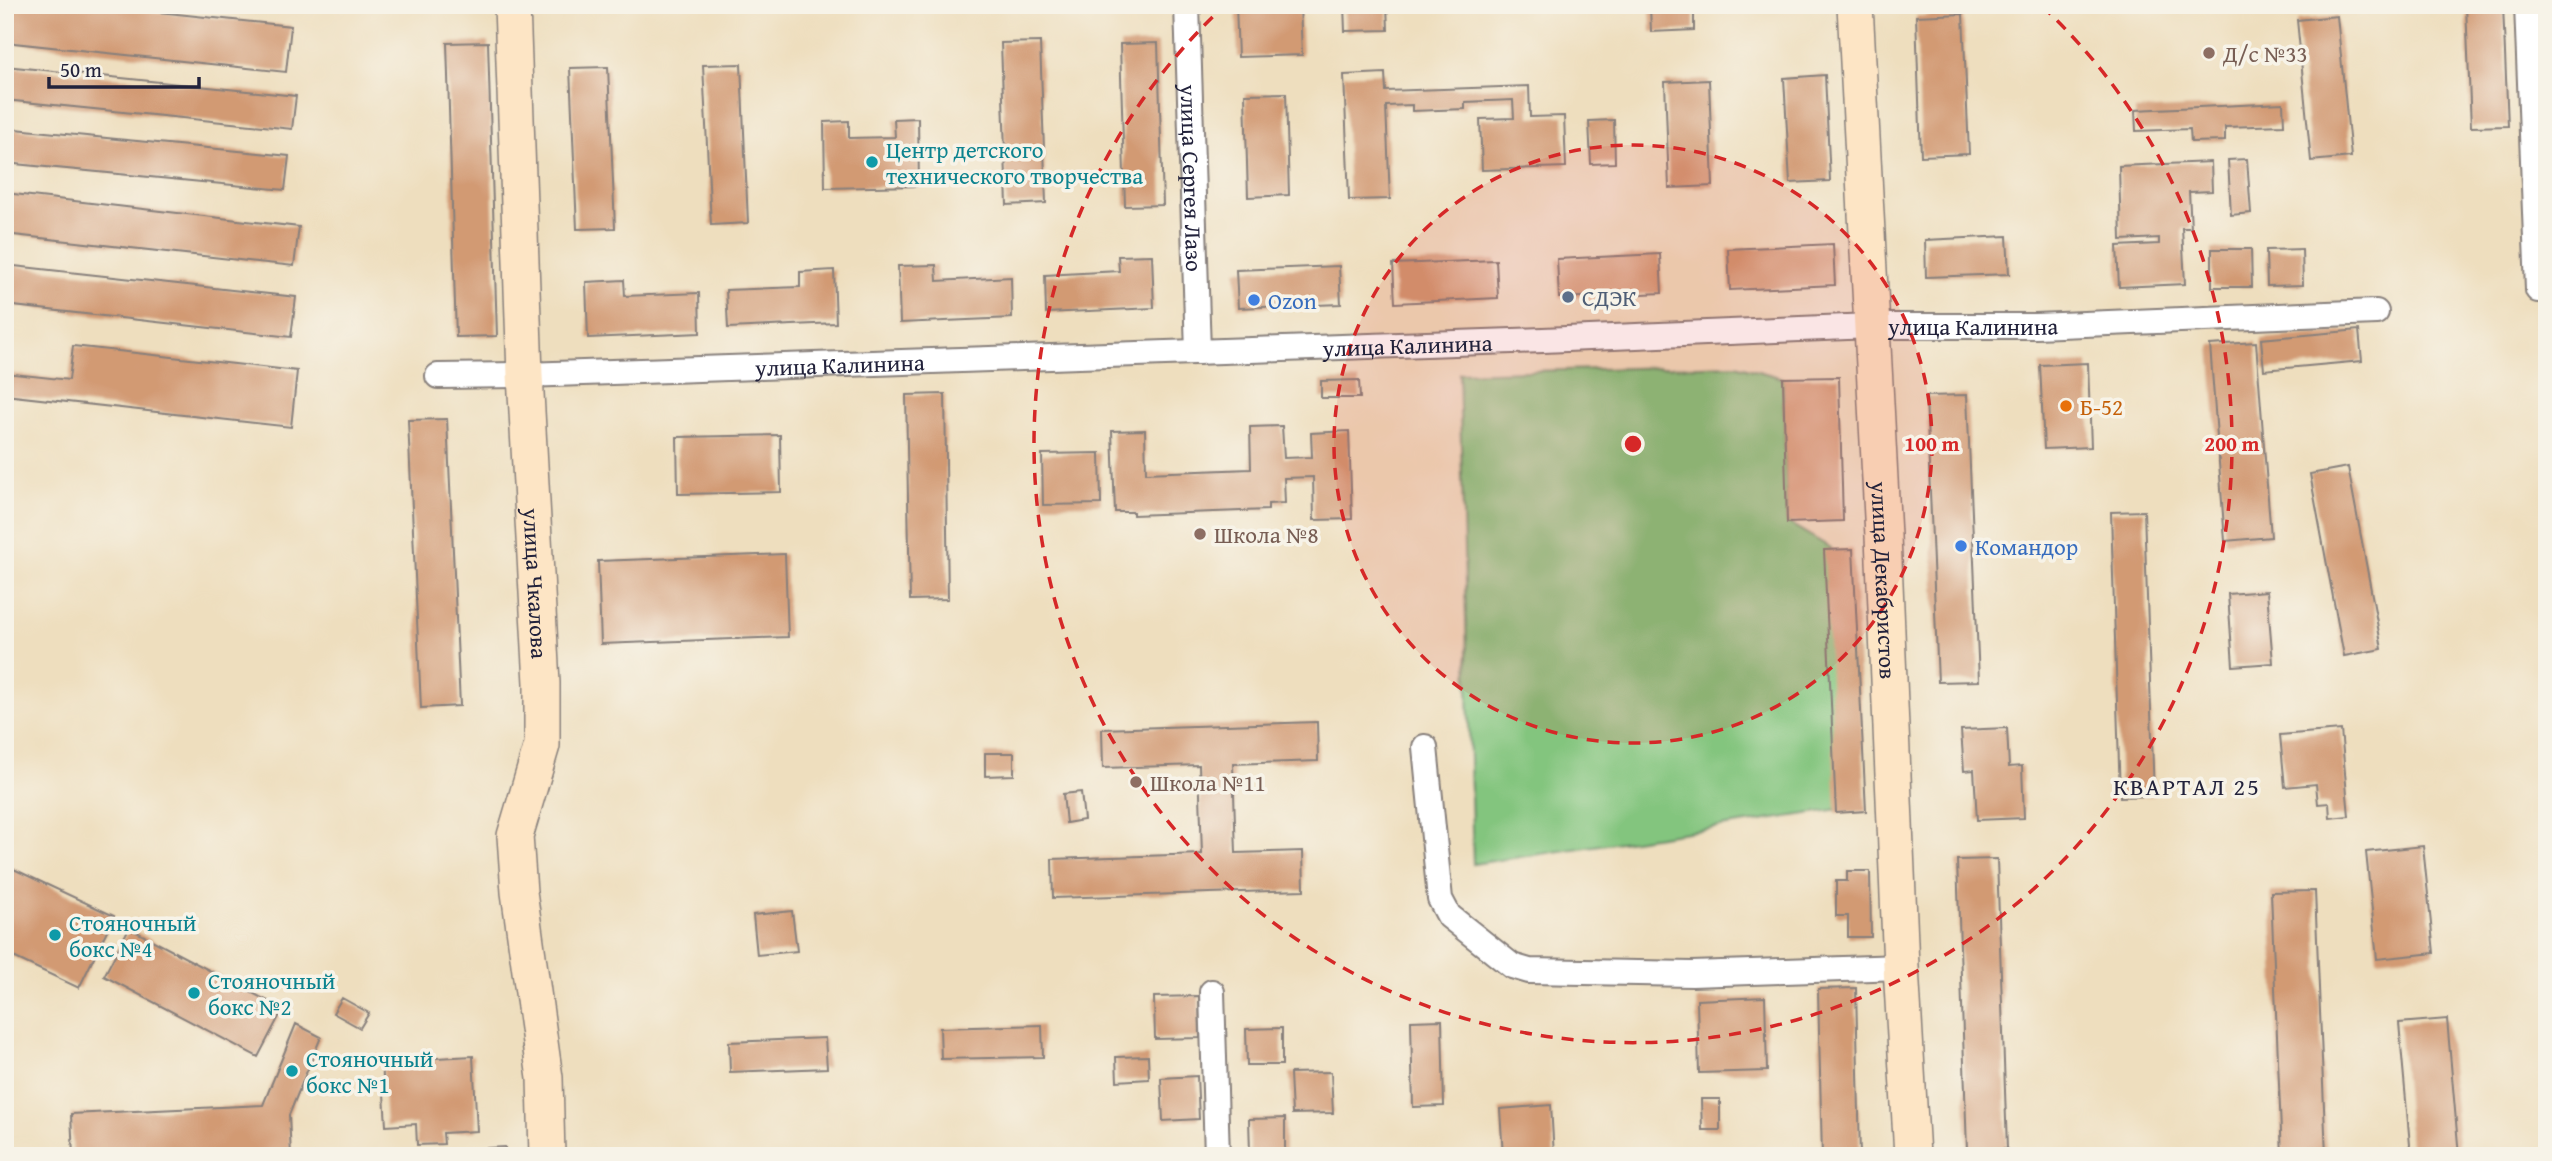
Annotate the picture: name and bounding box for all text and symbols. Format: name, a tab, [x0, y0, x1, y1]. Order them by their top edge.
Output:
place label: Д/с №33	[2222, 37, 2308, 70]
marker: Д/с №33	[2201, 45, 2217, 61]
scale bar	[49, 46, 200, 90]
text: 50 m	[60, 54, 102, 85]
street label: улица Сергея Лазо	[1173, 83, 1212, 272]
place label: Центр детского технического творчества	[886, 133, 1143, 192]
marker: Центр детского технического творчества	[864, 154, 880, 170]
place label: СДЭК	[1582, 281, 1636, 314]
place label: Ozon	[1268, 284, 1317, 317]
marker: СДЭК	[1560, 289, 1576, 305]
marker: Ozon	[1246, 292, 1262, 308]
street label: улица Калинина	[1887, 309, 2059, 343]
street label: улица Калинина	[1321, 325, 1493, 364]
street label: улица Калинина	[753, 345, 925, 384]
place label: Б-52	[2080, 390, 2123, 423]
marker: Б-52	[2058, 398, 2074, 414]
text: 100 m	[1904, 428, 1960, 459]
text: 200 m	[2204, 428, 2260, 459]
centre of rings	[1621, 432, 1645, 456]
street label: улица Декабристов	[1864, 480, 1905, 680]
street label: улица Чкалова	[516, 506, 557, 660]
place label: Школа №8	[1214, 518, 1318, 551]
marker: Школа №8	[1192, 526, 1208, 542]
place label: Командор	[1975, 530, 2078, 563]
marker: Командор	[1953, 538, 1969, 554]
place label: Школа №11	[1150, 766, 1266, 799]
district label: КВАРТАЛ 25	[2113, 769, 2261, 804]
marker: Школа №11	[1128, 774, 1144, 790]
place label: Стояночный бокс №4	[69, 906, 197, 965]
marker: Стояночный бокс №4	[47, 927, 63, 943]
place label: Стояночный бокс №2	[208, 964, 336, 1023]
marker: Стояночный бокс №2	[186, 985, 202, 1001]
place label: Стояночный бокс №1	[306, 1042, 434, 1101]
marker: Стояночный бокс №1	[284, 1063, 300, 1079]

